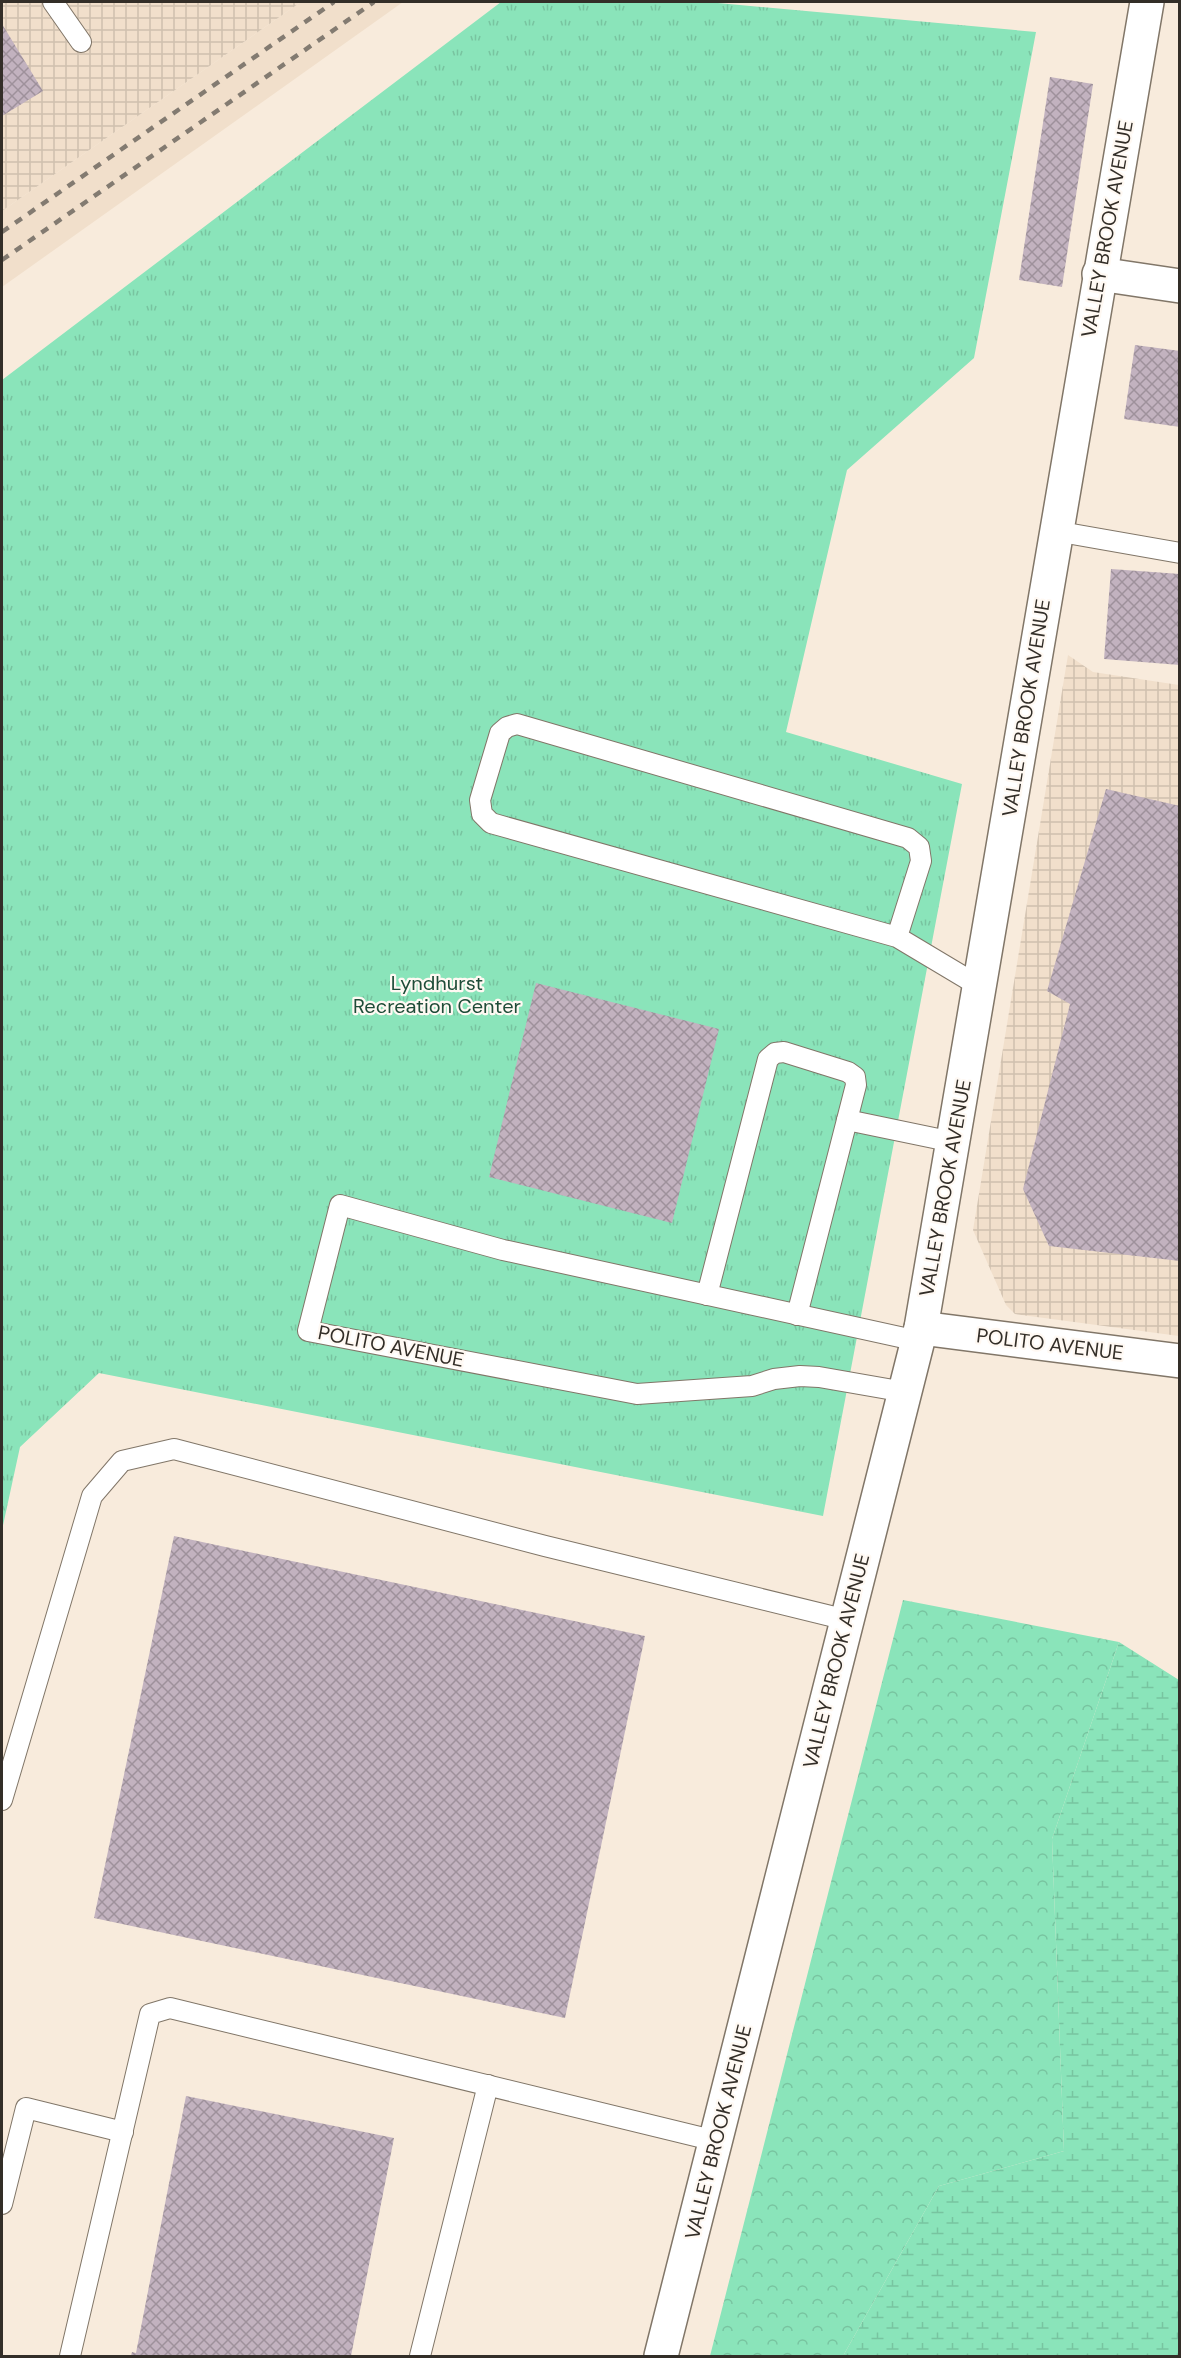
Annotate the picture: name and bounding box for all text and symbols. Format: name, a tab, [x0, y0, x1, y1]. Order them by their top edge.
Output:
street label: VALLEY BROOK AVENUE	[1075, 118, 1139, 340]
street label: VALLEY BROOK AVENUE	[996, 597, 1056, 819]
park label: Lyndhurst Recreation Center	[353, 970, 521, 1019]
street label: VALLEY BROOK AVENUE	[913, 1077, 977, 1299]
street label: POLITO AVENUE	[316, 1319, 466, 1373]
street label: POLITO AVENUE	[975, 1322, 1125, 1366]
street label: VALLEY BROOK AVENUE	[797, 1551, 875, 1771]
street label: VALLEY BROOK AVENUE	[679, 2022, 757, 2242]

